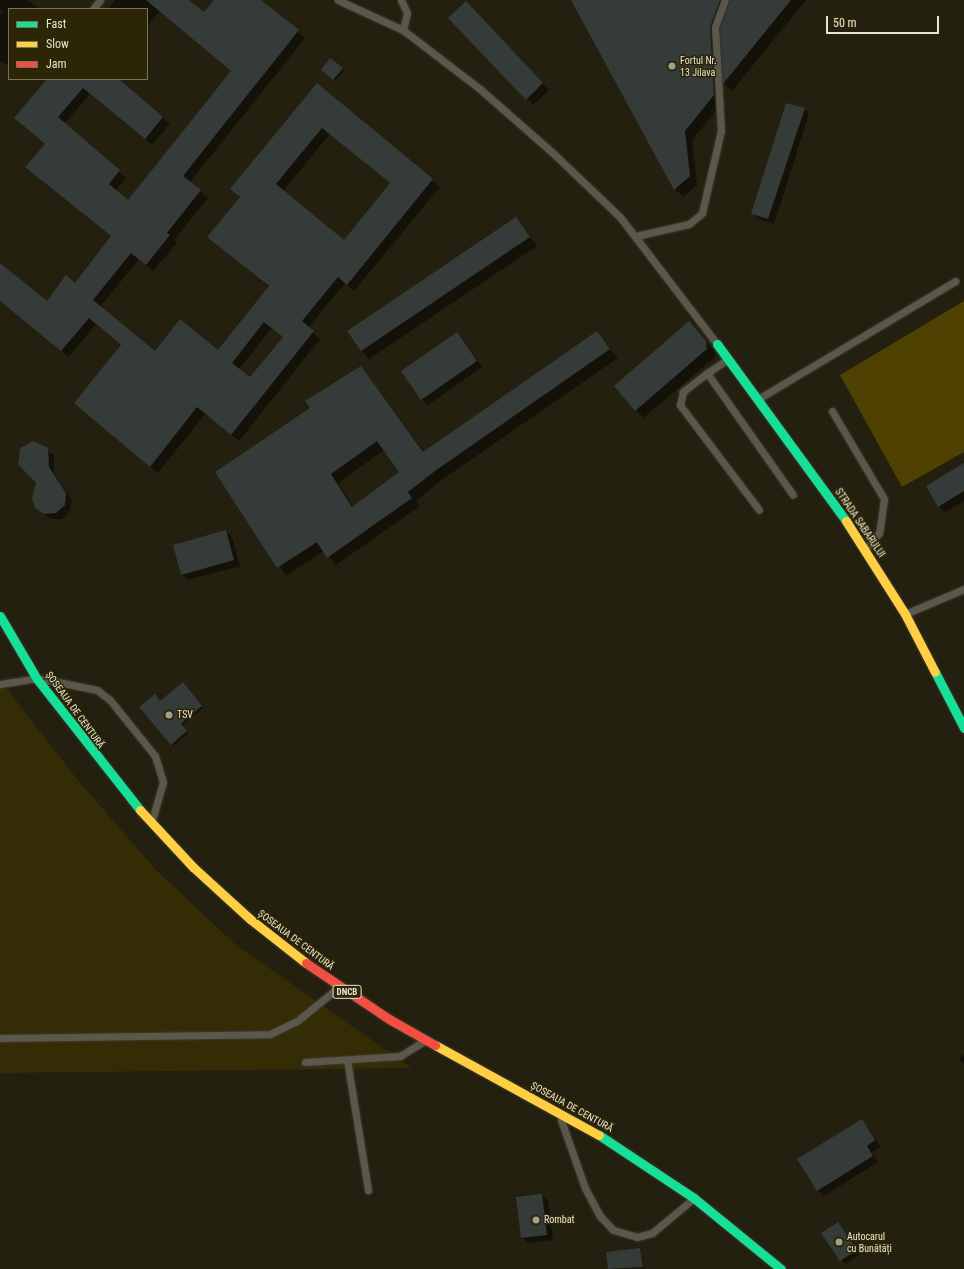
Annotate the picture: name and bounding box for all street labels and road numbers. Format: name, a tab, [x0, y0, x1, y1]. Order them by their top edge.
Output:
street label: STRADA SABARULUI	[832, 486, 888, 560]
street label: ȘOSEAUA DE CENTURĂ	[43, 669, 107, 751]
street label: ȘOSEAUA DE CENTURĂ	[256, 907, 336, 973]
road number: DNCB	[332, 985, 362, 999]
street label: ȘOSEAUA DE CENTURĂ	[529, 1079, 615, 1135]

